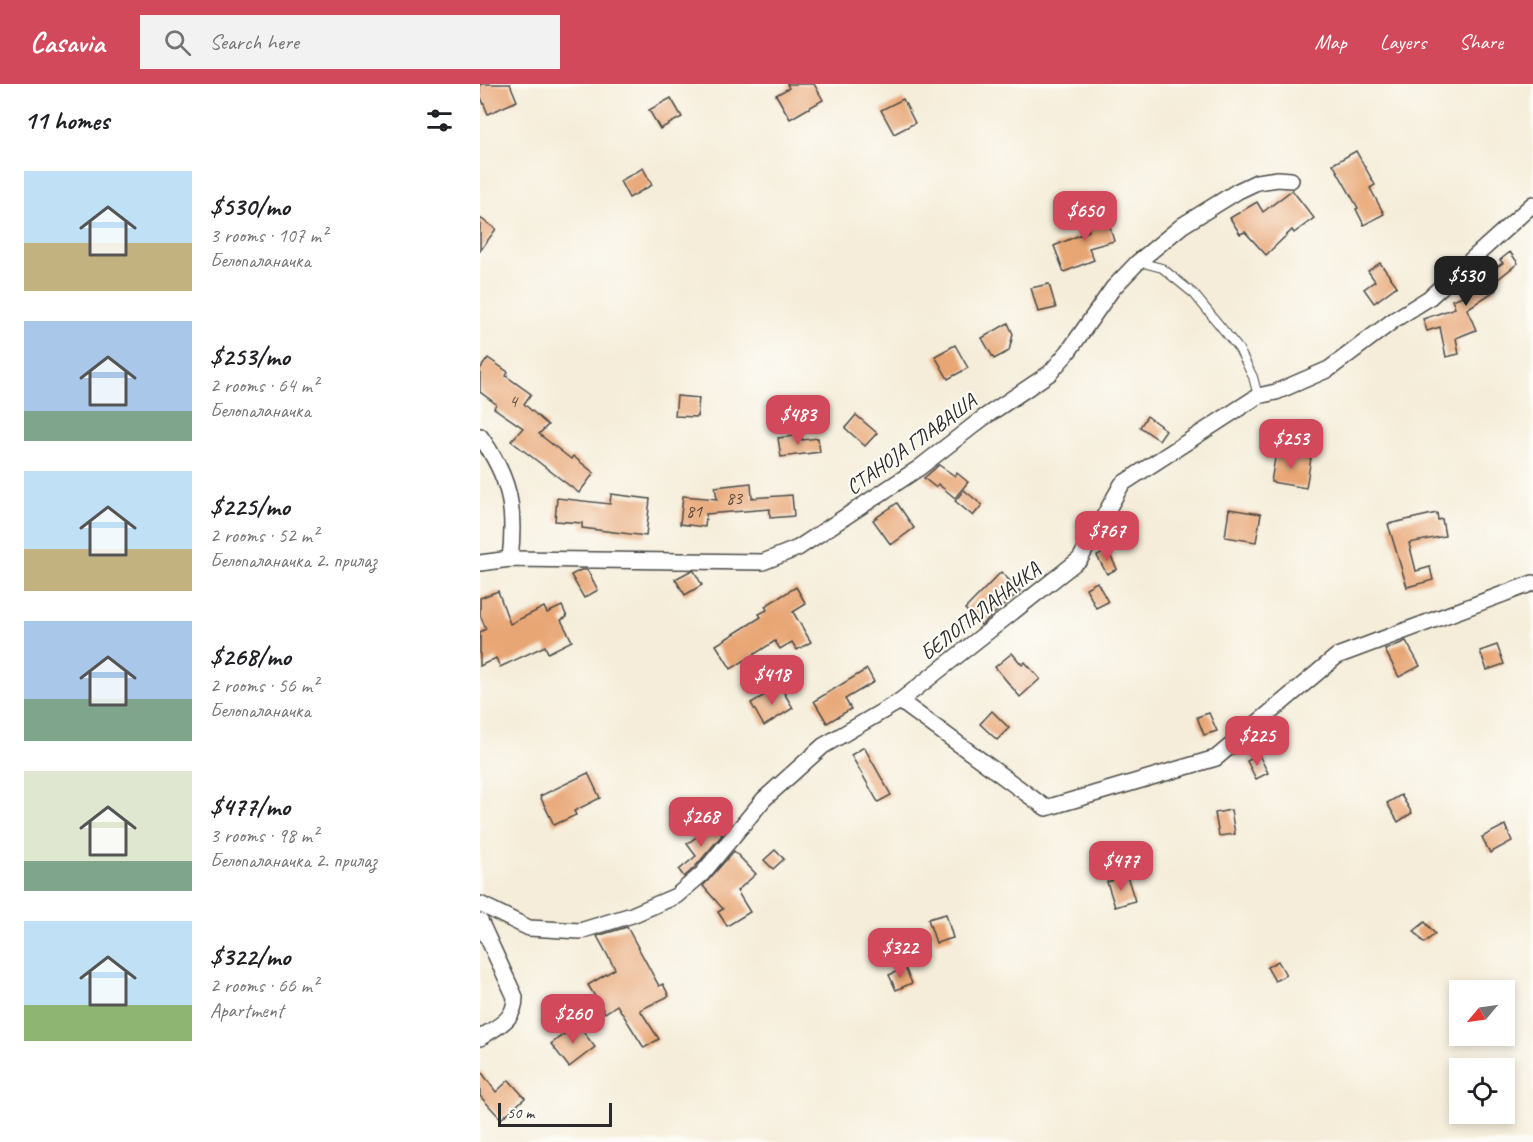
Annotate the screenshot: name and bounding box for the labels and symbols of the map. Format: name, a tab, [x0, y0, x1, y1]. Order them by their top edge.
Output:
pin: $650	[1049, 191, 1121, 242]
pin: $530	[1430, 256, 1502, 307]
street label: СТАНОЈА ГЛАВАША	[841, 387, 982, 500]
house number: 4	[509, 390, 519, 412]
pin: $483	[762, 395, 834, 446]
pin: $253	[1255, 419, 1327, 470]
house number: 83	[726, 487, 744, 509]
house number: 81	[686, 500, 703, 522]
pin: $767	[1071, 511, 1143, 562]
street label: БЕЛОПАЛАНАЧКА	[915, 556, 1046, 666]
pin: $418	[736, 655, 808, 706]
pin: $225	[1221, 716, 1293, 767]
pin: $268	[665, 797, 737, 848]
pin: $477	[1085, 841, 1157, 892]
pin: $322	[864, 928, 936, 979]
north arrow	[1449, 980, 1515, 1046]
pin: $260	[537, 994, 609, 1045]
scale bar	[498, 1100, 612, 1128]

